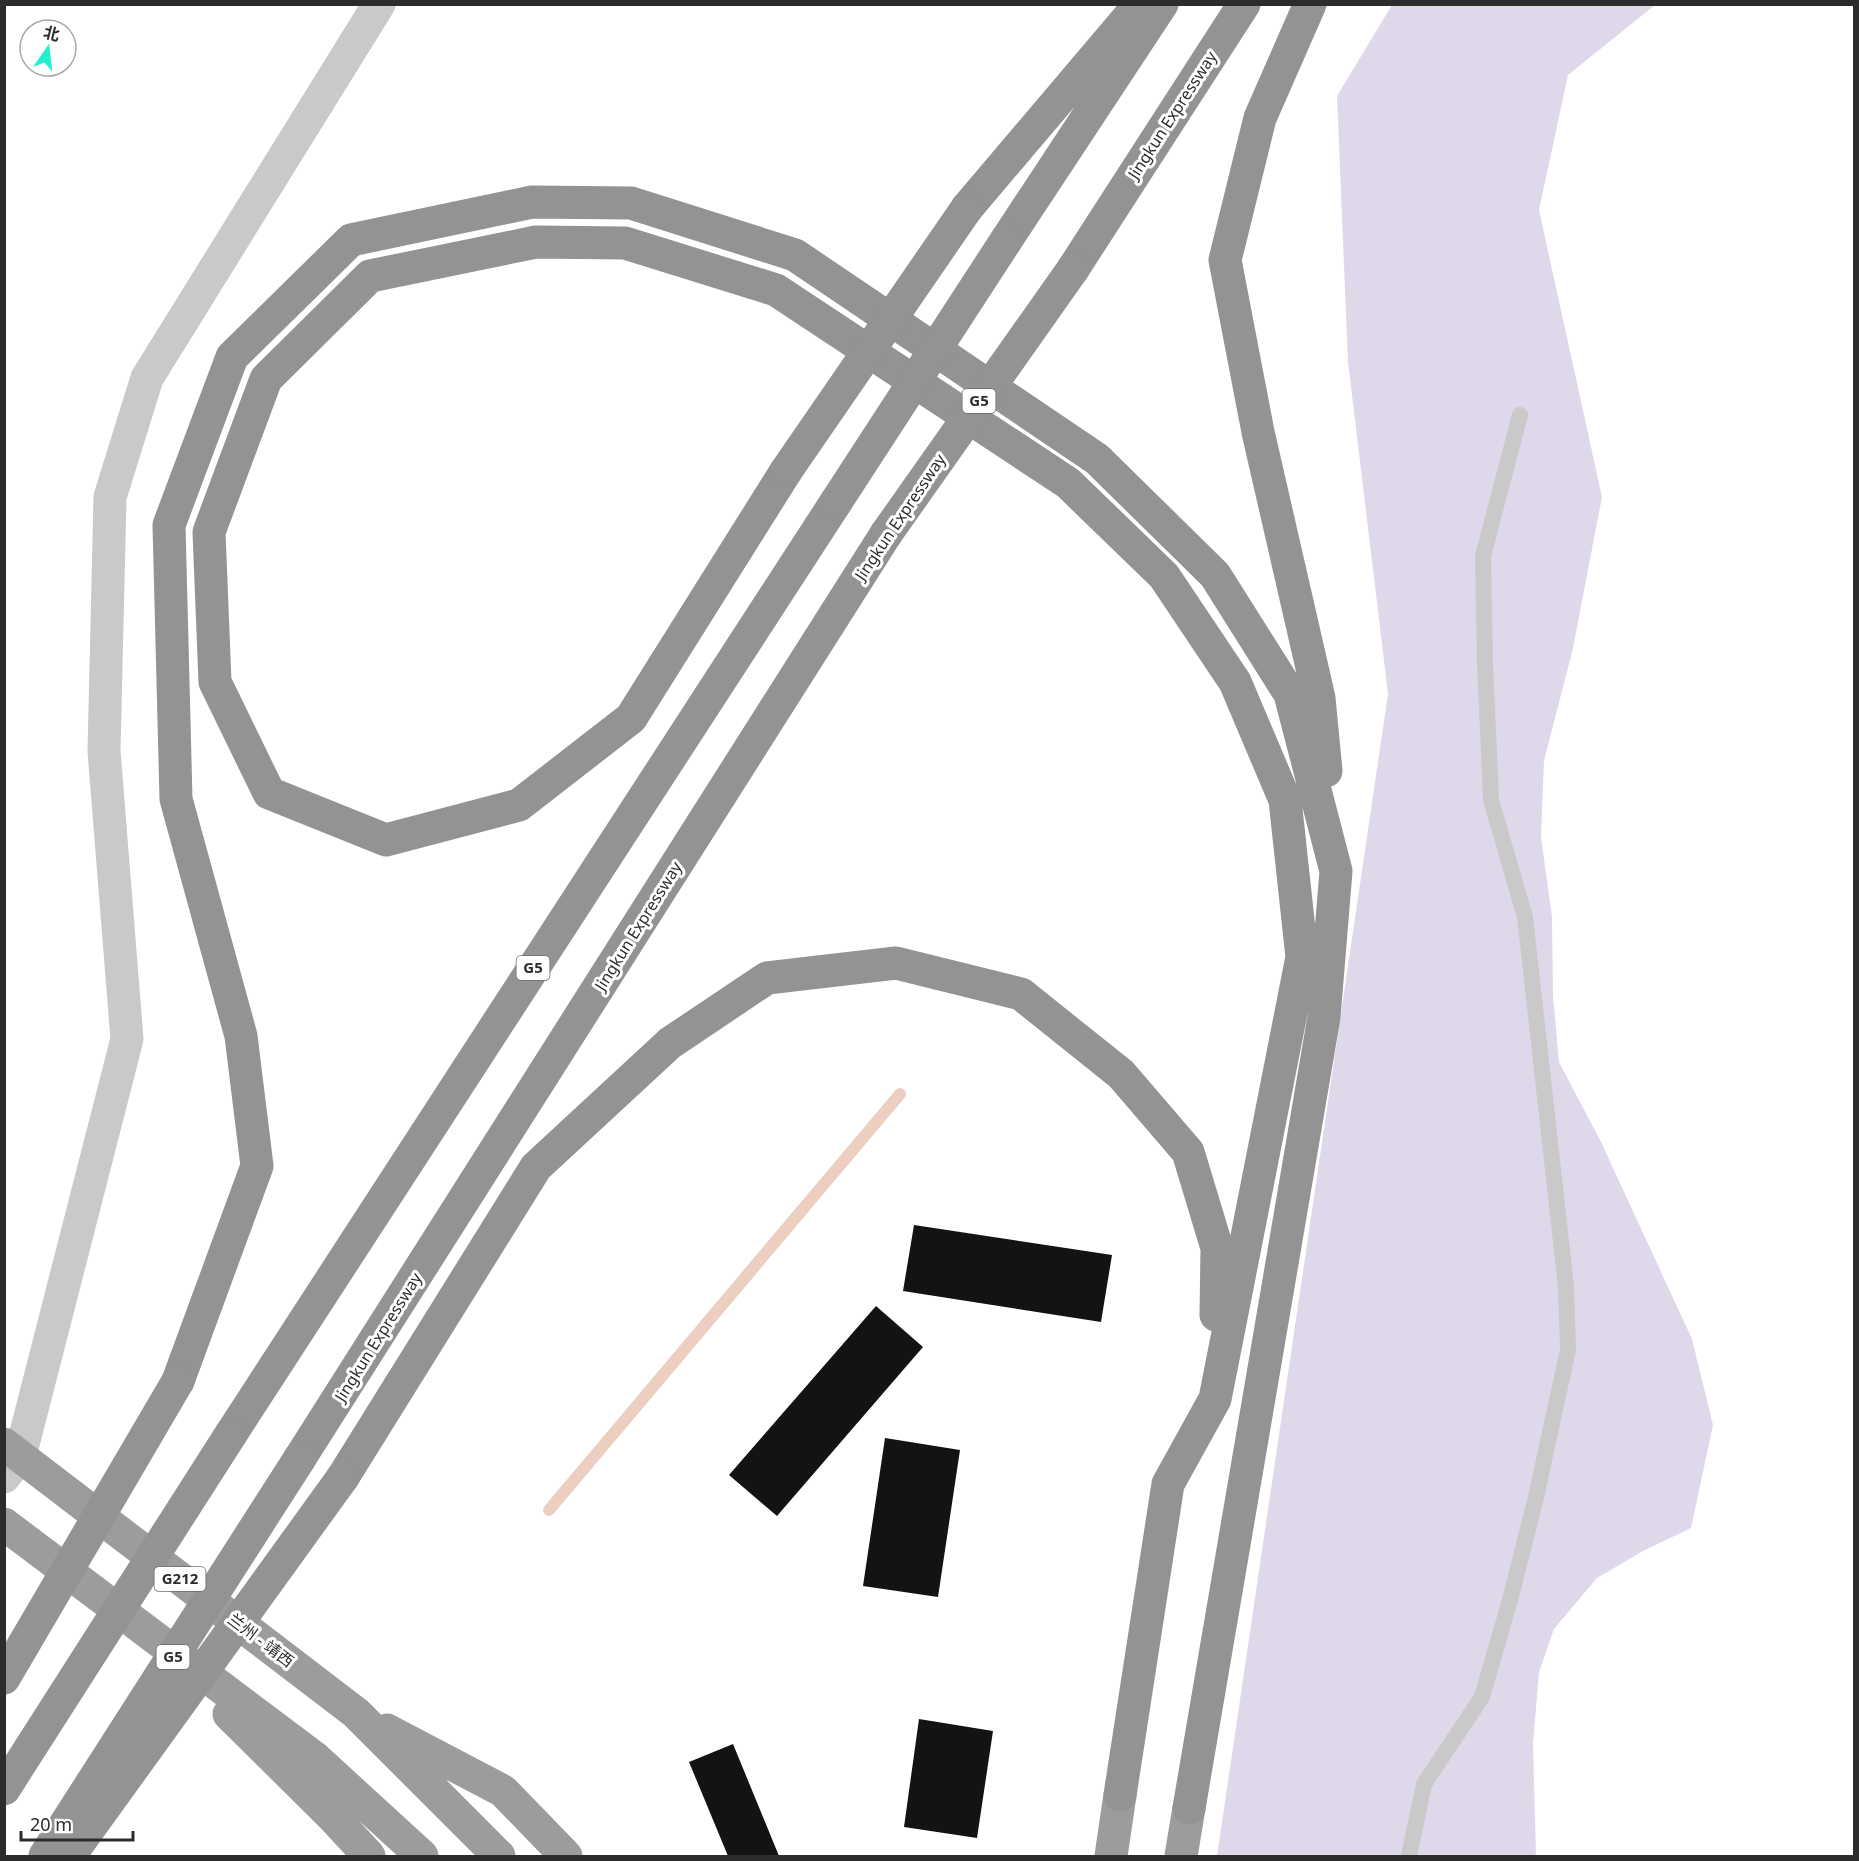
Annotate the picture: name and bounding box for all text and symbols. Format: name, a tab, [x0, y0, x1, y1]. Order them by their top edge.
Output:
north arrow	[18, 18, 78, 78]
text: 北	[41, 21, 62, 46]
street label: Jingkun Expressway	[1121, 46, 1222, 185]
road number: G5	[962, 389, 996, 413]
street label: Jingkun Expressway	[848, 449, 951, 586]
street label: Jingkun Expressway	[588, 857, 687, 996]
road number: G5	[516, 956, 550, 980]
street label: Jingkun Expressway	[328, 1268, 427, 1407]
road number: G212	[154, 1567, 206, 1591]
street label: 兰州 - 靖西	[223, 1608, 299, 1672]
road number: G5	[156, 1645, 190, 1669]
scale bar	[21, 1804, 134, 1842]
text: 20 m	[30, 1812, 72, 1836]

